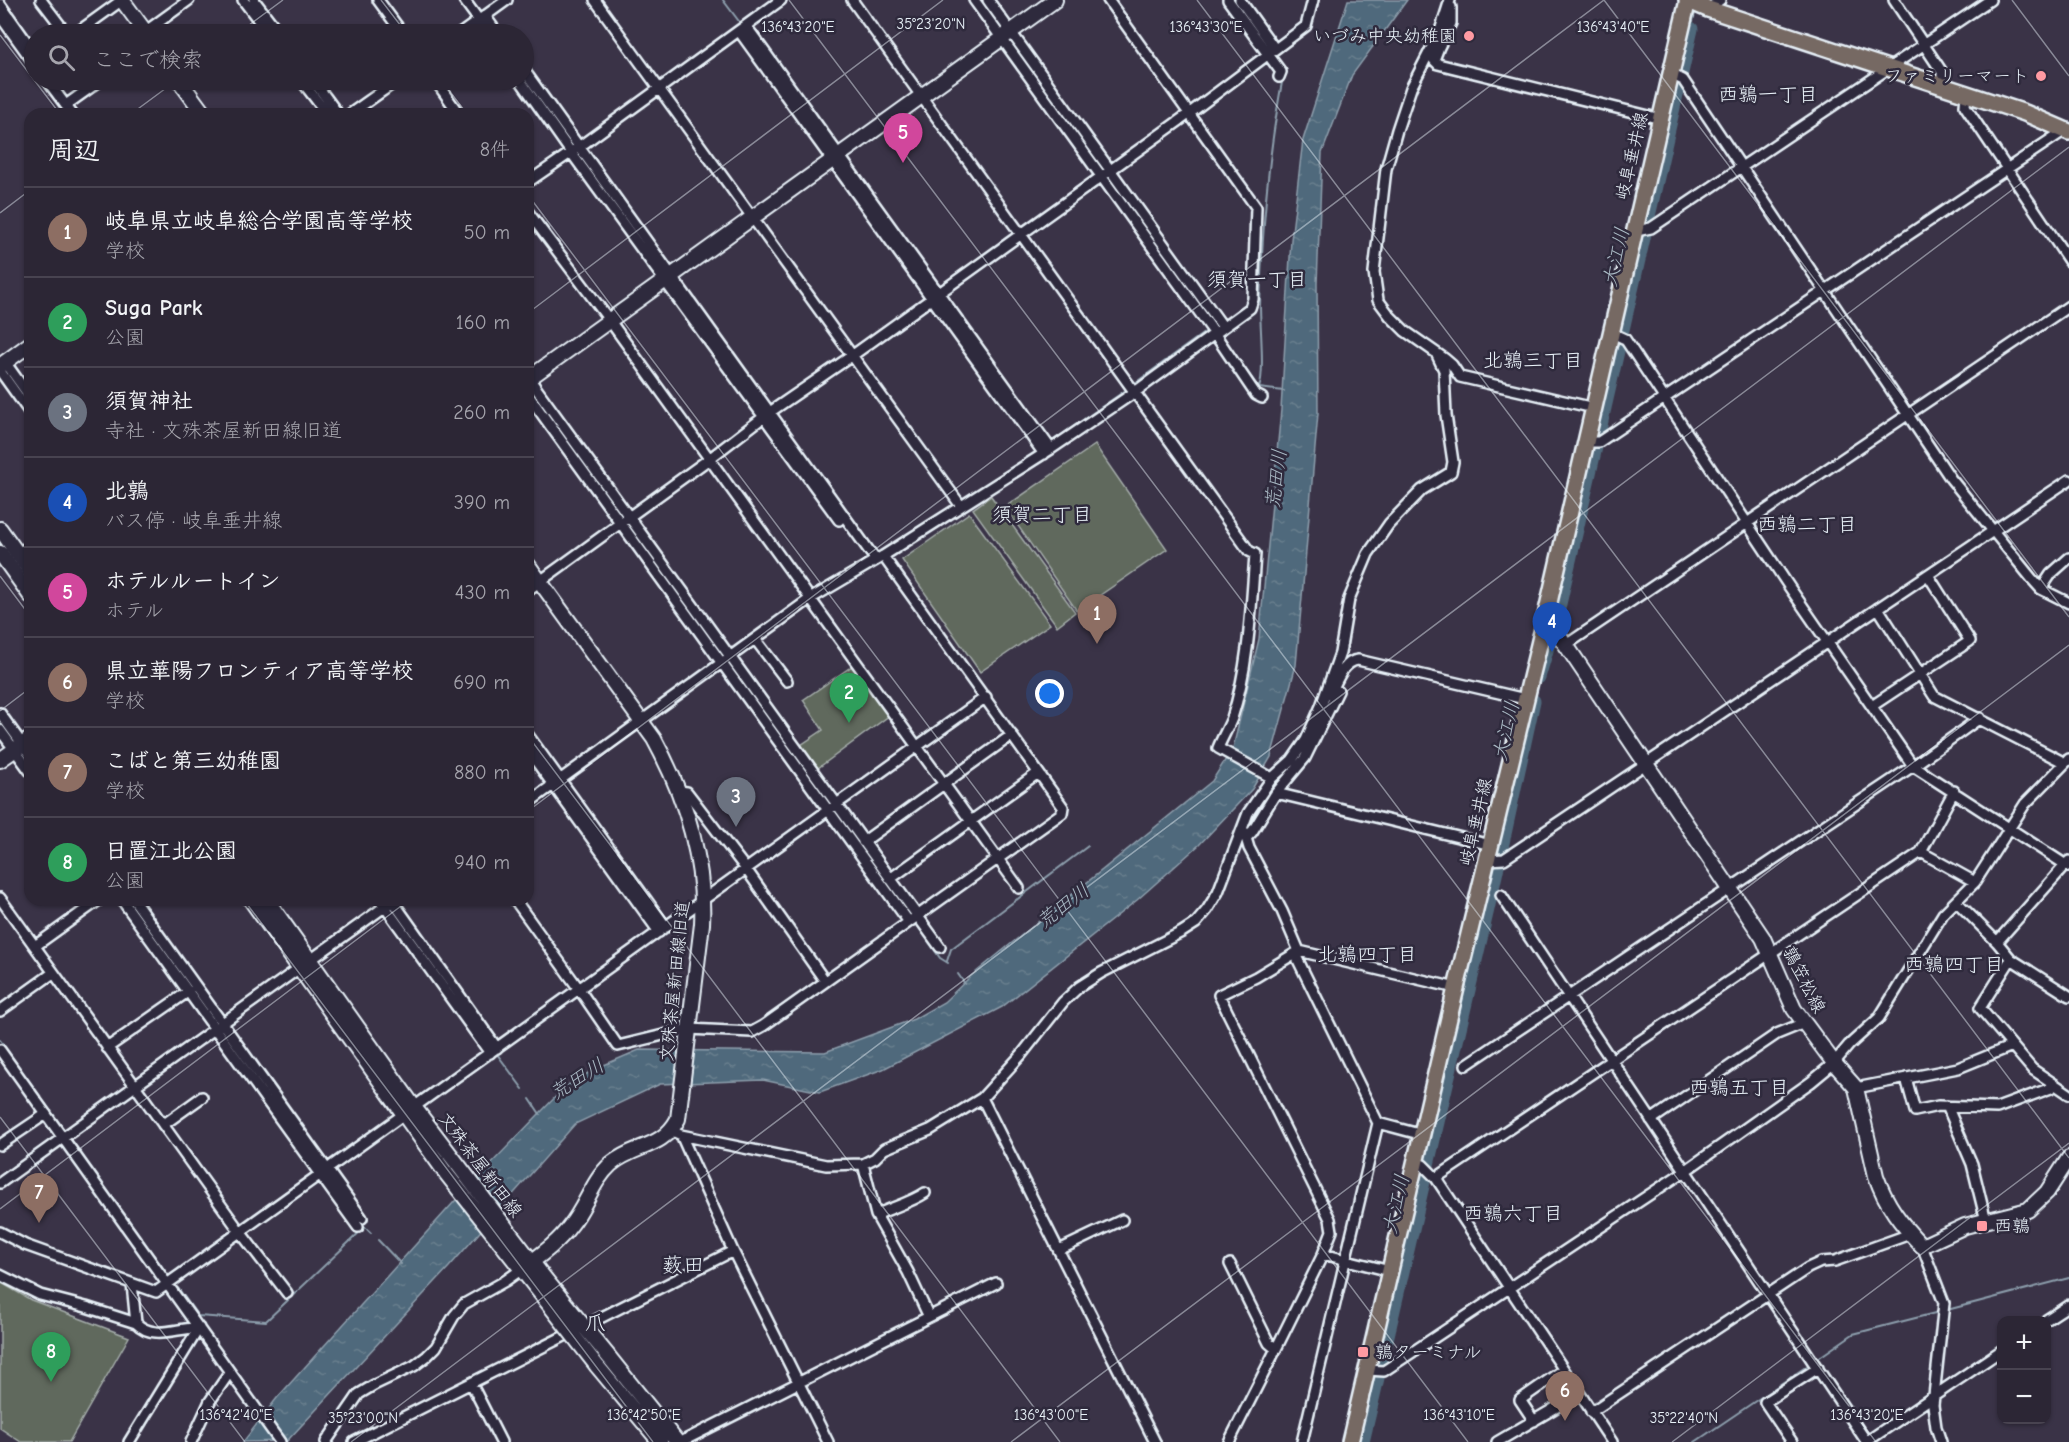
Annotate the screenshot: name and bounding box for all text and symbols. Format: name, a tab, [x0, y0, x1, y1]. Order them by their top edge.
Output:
text: 35°23'20"N	[897, 15, 965, 33]
text: 136°43'20"E	[761, 18, 835, 36]
text: 136°43'30"E	[1169, 18, 1243, 36]
text: 136°43'40"E	[1577, 18, 1649, 36]
search box	[24, 24, 534, 90]
place label: いづみ中央幼稚園	[1313, 26, 1457, 47]
marker: いづみ中央幼稚園	[1462, 29, 1476, 43]
icon: search	[45, 41, 78, 74]
text: ここで検索	[93, 47, 203, 73]
place label: ファミリーマート	[1885, 66, 2029, 87]
marker: ファミリーマート	[2034, 69, 2048, 83]
district label: 西鶉一丁目	[1718, 83, 1818, 106]
street label: 岐阜垂井線	[1612, 110, 1652, 202]
pin: 5	[884, 114, 922, 163]
text: 周辺	[48, 136, 100, 166]
text: 8件	[480, 138, 510, 161]
text: 岐阜県立岐阜総合学園高等学校	[105, 208, 413, 234]
text: 1	[64, 221, 71, 244]
text: 50 m	[464, 221, 510, 244]
water label: 大江川	[1598, 225, 1634, 289]
text: 学校	[105, 239, 145, 262]
district label: 須賀一丁目	[1207, 268, 1307, 291]
text: Suga Park	[105, 295, 202, 321]
text: 2	[63, 311, 72, 334]
text: 160 m	[456, 311, 510, 334]
text: 公園	[105, 326, 145, 349]
district label: 北鶉三丁目	[1483, 349, 1583, 372]
text: 須賀神社	[105, 388, 193, 414]
text: 3	[63, 401, 72, 424]
text: 260 m	[453, 401, 510, 424]
text: 寺社 · 文殊茶屋新田線旧道	[105, 419, 342, 442]
water label: 荒田川	[1261, 448, 1291, 510]
text: 北鶉	[105, 478, 149, 504]
text: 4	[63, 491, 72, 514]
text: 390 m	[454, 491, 510, 514]
district label: 須賀二丁目	[992, 503, 1092, 526]
text: バス停 · 岐阜垂井線	[105, 509, 282, 532]
district label: 西鶉二丁目	[1757, 513, 1857, 536]
text: ホテルルートイン	[105, 568, 281, 594]
text: 5	[62, 581, 73, 604]
text: 430 m	[455, 581, 510, 604]
pin: 1	[1078, 594, 1116, 644]
text: ホテル	[105, 599, 164, 622]
pin: 4	[1532, 602, 1572, 652]
text: 県立華陽フロンティア高等学校	[105, 658, 413, 684]
text: 6	[62, 671, 73, 694]
text: 690 m	[453, 671, 510, 694]
pin: 2	[830, 674, 868, 723]
your location	[1035, 679, 1064, 708]
text: 学校	[105, 689, 145, 712]
water label: 大江川	[1488, 699, 1524, 763]
text: こばと第三幼稚園	[105, 748, 281, 774]
text: 7	[63, 761, 72, 784]
text: 880 m	[454, 761, 510, 784]
street label: 岐阜垂井線	[1456, 776, 1496, 868]
pin: 3	[716, 778, 756, 827]
text: 学校	[105, 779, 145, 802]
text: 日置江北公園	[105, 838, 237, 864]
text: 8	[62, 851, 73, 874]
text: 940 m	[454, 851, 510, 874]
text: 公園	[105, 869, 145, 892]
water label: 荒田川	[1032, 878, 1094, 934]
street label: 文殊茶屋新田線旧道	[656, 899, 694, 1063]
district label: 北鶉四丁目	[1317, 943, 1417, 966]
street label: 鶉笠松線	[1778, 943, 1830, 1017]
district label: 西鶉四丁目	[1904, 953, 2004, 976]
water label: 荒田川	[545, 1053, 609, 1105]
district label: 西鶉五丁目	[1689, 1076, 1789, 1099]
street label: 文殊茶屋新田線	[434, 1108, 526, 1222]
water label: 大江川	[1378, 1172, 1414, 1236]
pin: 7	[20, 1174, 58, 1223]
district label: 西鶉六丁目	[1463, 1202, 1563, 1225]
place label: 西鶉	[1994, 1216, 2030, 1237]
marker: 西鶉	[1975, 1219, 1989, 1233]
district label: 薮田	[662, 1253, 704, 1277]
district label: 爪	[585, 1311, 606, 1335]
map controls	[1997, 1316, 2051, 1424]
button: +	[1997, 1316, 2051, 1370]
pin: 8	[32, 1332, 70, 1382]
place label: 鶉ターミナル	[1375, 1342, 1482, 1363]
marker: 鶉ターミナル	[1356, 1345, 1370, 1359]
button: −	[1997, 1370, 2051, 1424]
pin: 6	[1546, 1372, 1584, 1421]
text: 136°42'40"E	[200, 1406, 272, 1424]
text: 136°42'50"E	[607, 1406, 681, 1424]
text: 136°43'00"E	[1014, 1406, 1088, 1424]
text: 136°43'10"E	[1423, 1406, 1495, 1424]
text: 136°43'20"E	[1830, 1406, 1904, 1424]
text: 35°23'00"N	[328, 1409, 398, 1427]
text: 35°22'40"N	[1650, 1409, 1718, 1427]

